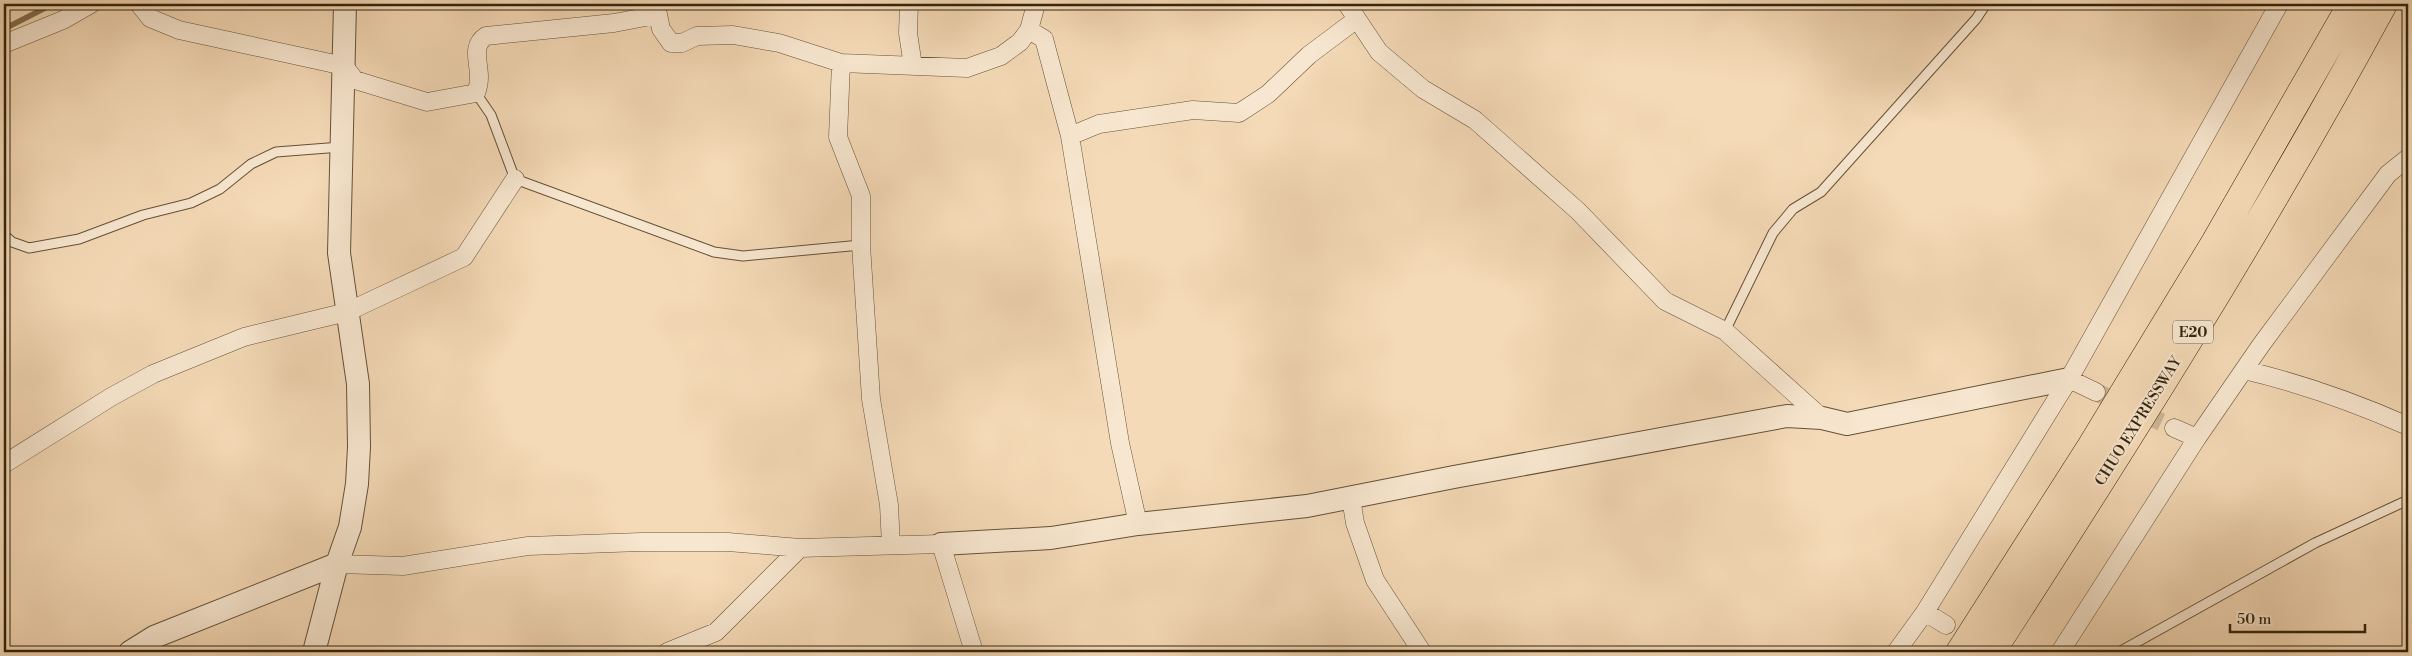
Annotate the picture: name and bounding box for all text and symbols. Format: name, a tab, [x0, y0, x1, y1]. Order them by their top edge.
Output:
road number: E20	[2173, 321, 2213, 344]
street label: CHUO EXPRESSWAY	[2091, 352, 2187, 489]
scale bar	[2230, 601, 2364, 633]
text: 50 m	[2237, 610, 2271, 629]

